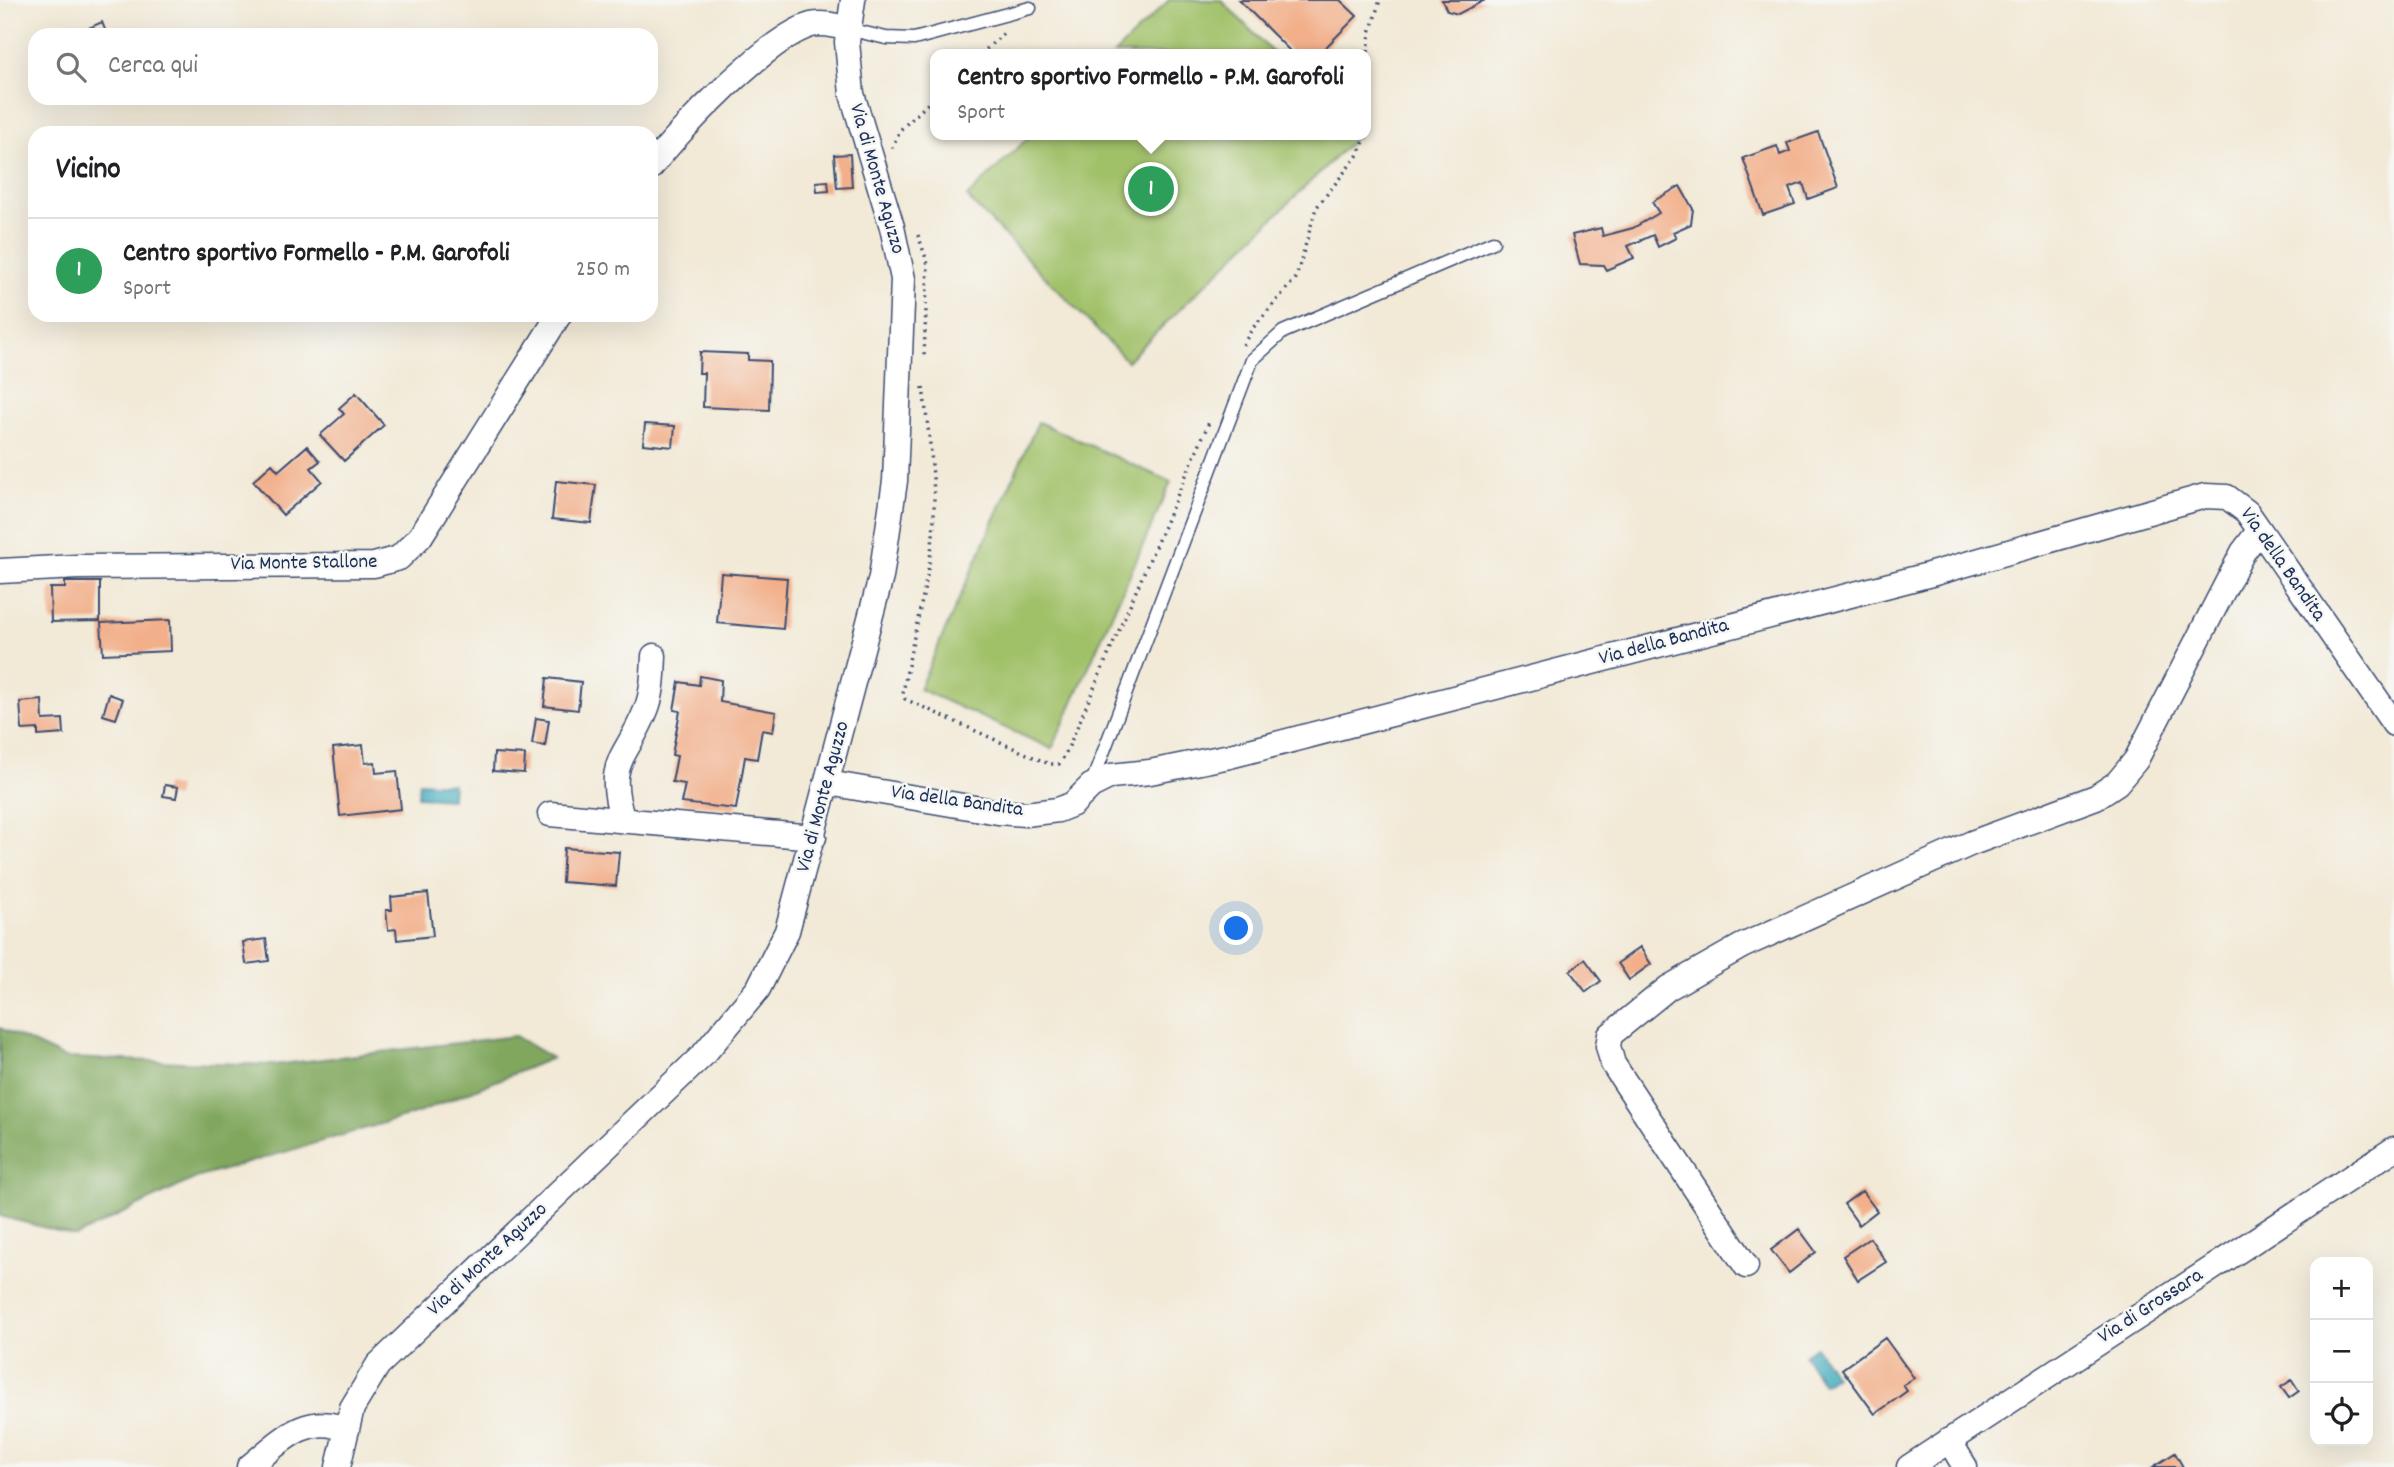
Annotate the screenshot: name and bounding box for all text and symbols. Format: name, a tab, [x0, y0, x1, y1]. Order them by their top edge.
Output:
search box	[28, 28, 658, 105]
icon: search	[52, 48, 90, 86]
text: Cerca qui	[108, 48, 198, 85]
popup	[930, 49, 1371, 140]
text: Centro sportivo Formello - P.M. Garofoli	[957, 60, 1344, 97]
text: Sport	[957, 97, 1005, 130]
street label: Via di Monte Aguzzo	[840, 100, 912, 258]
text: Vicino	[56, 150, 121, 193]
pin: 1	[1128, 163, 1174, 215]
text: Centro sportivo Formello - P.M. Garofoli	[123, 236, 510, 273]
text: 1	[76, 254, 82, 287]
text: 250 m	[576, 254, 630, 287]
text: Sport	[123, 273, 171, 306]
street label: Via della Bandita	[2232, 502, 2333, 629]
street label: Via Monte Stallone	[230, 548, 378, 580]
street label: Via della Bandita	[1596, 611, 1733, 675]
street label: Via di Monte Aguzzo	[789, 718, 859, 876]
street label: Via della Bandita	[889, 778, 1026, 826]
your location	[1219, 911, 1253, 945]
street label: Via di Monte Aguzzo	[421, 1196, 555, 1324]
map controls	[2310, 1257, 2373, 1446]
button: +	[2310, 1257, 2373, 1320]
street label: Via di Grossara	[2093, 1261, 2210, 1352]
button: −	[2310, 1320, 2373, 1383]
button: locate	[2310, 1383, 2373, 1446]

